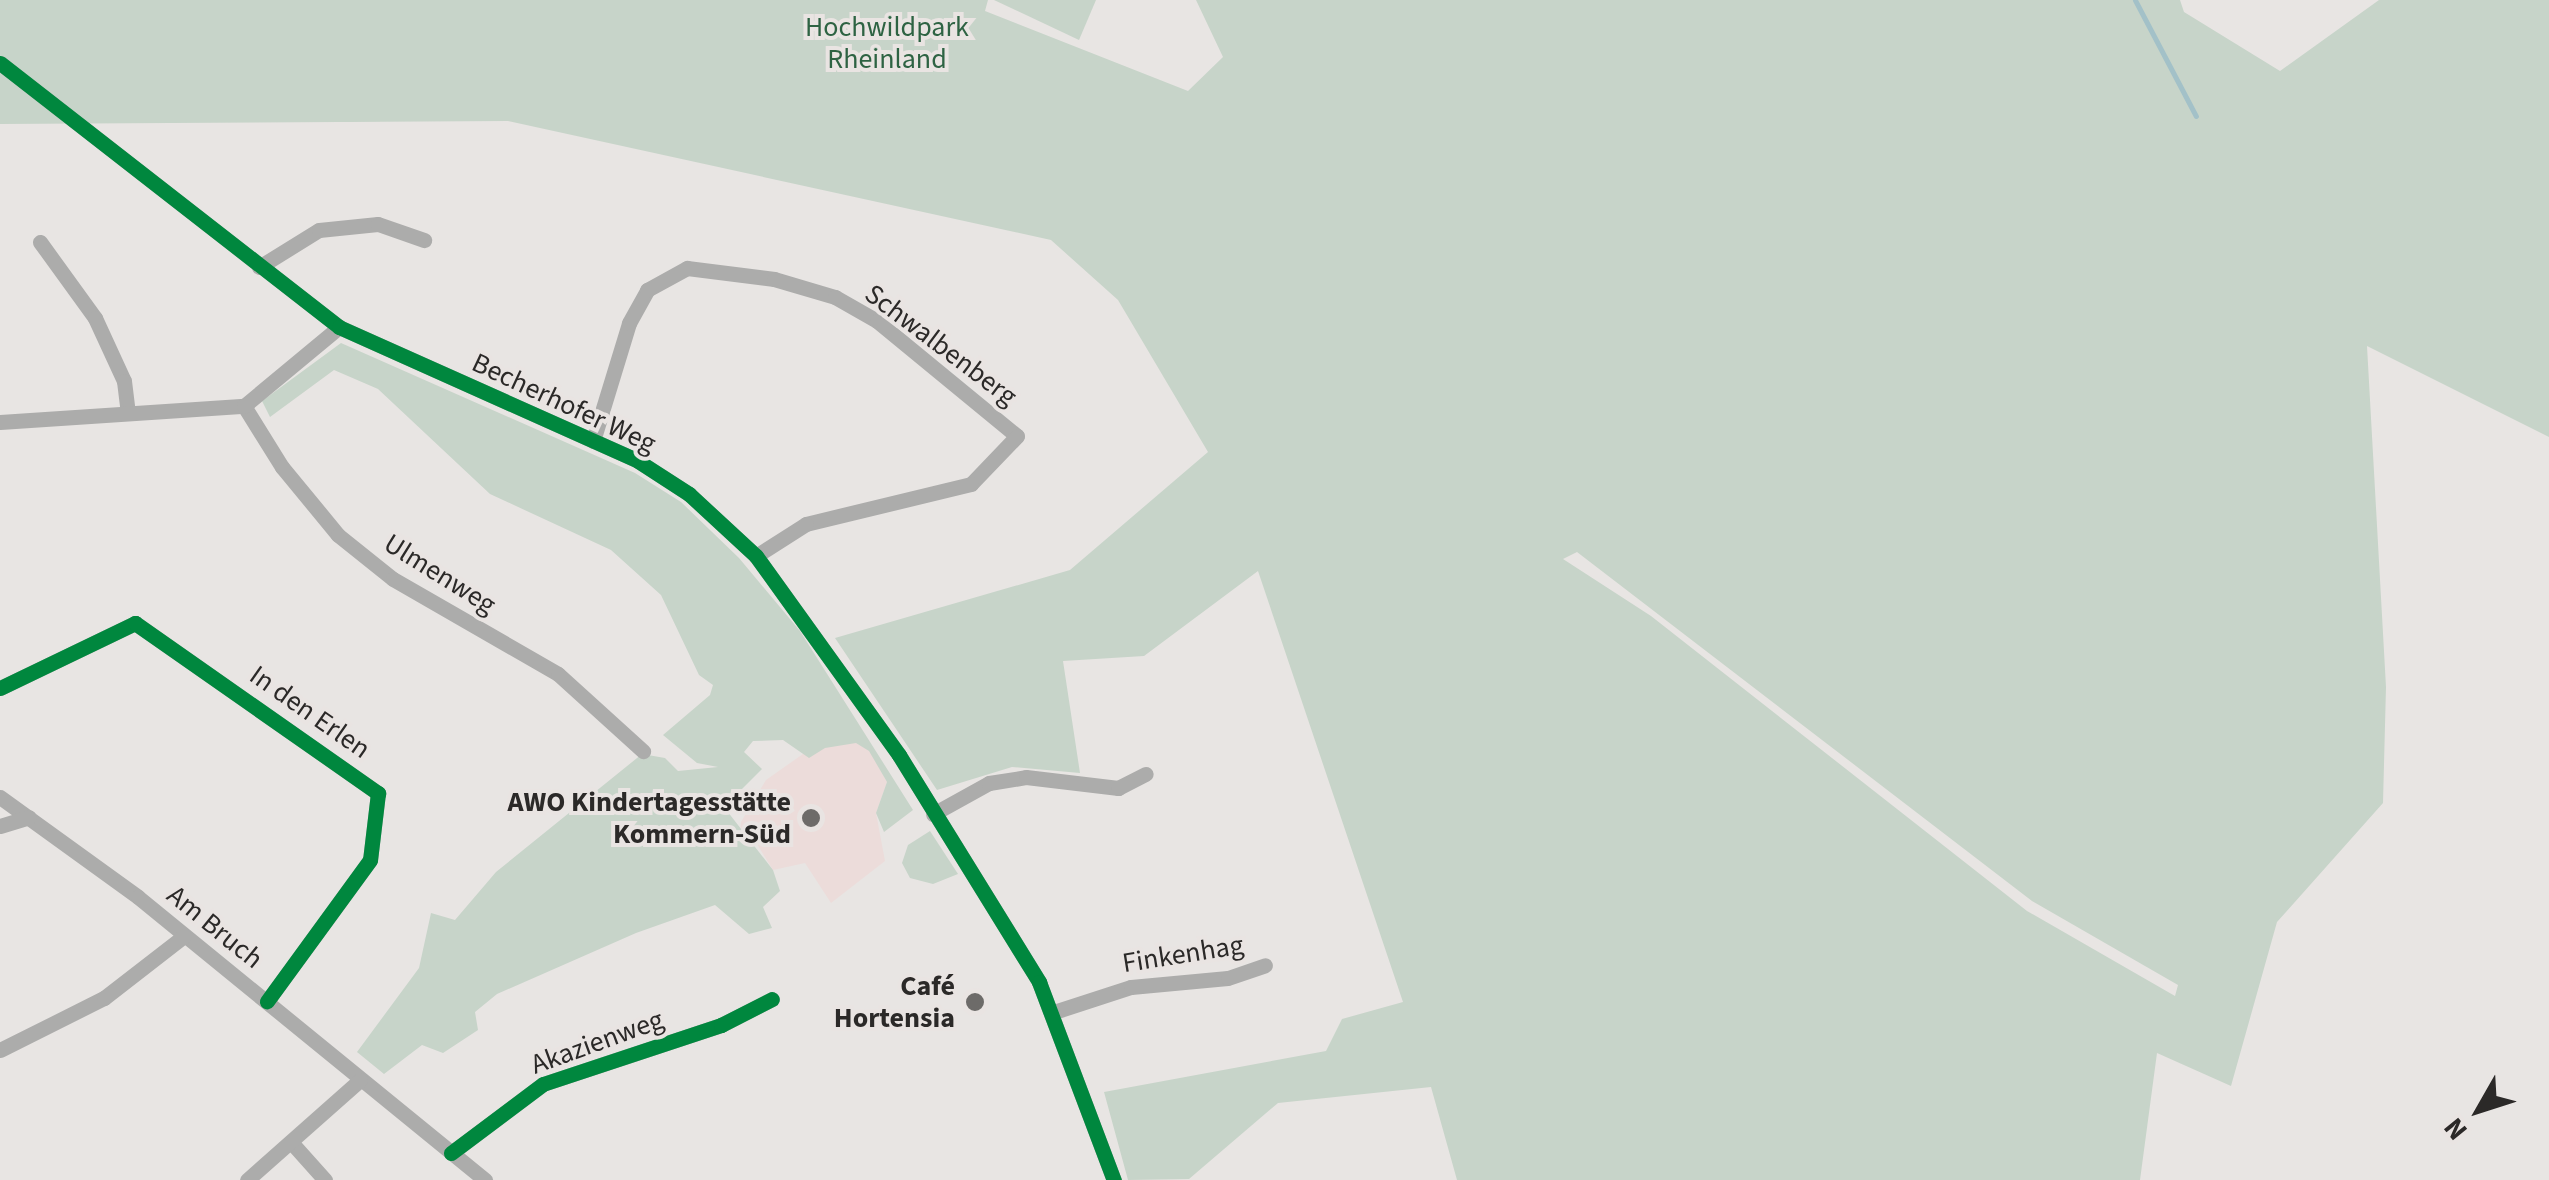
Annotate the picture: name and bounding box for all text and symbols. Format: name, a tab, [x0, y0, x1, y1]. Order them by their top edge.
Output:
park label: Hochwildpark Rheinland	[805, 10, 969, 76]
street label: Schwalbenberg	[858, 277, 1024, 413]
street label: Becherhofer Weg	[467, 346, 661, 460]
street label: Ulmenweg	[378, 527, 502, 621]
street label: In den Erlen	[243, 658, 377, 766]
place label: AWO Kindertagesstätte Kommern-Süd	[507, 785, 791, 851]
marker: AWO Kindertagesstätte Kommern-Süd	[800, 807, 822, 829]
street label: Am Bruch	[160, 878, 270, 976]
street label: Finkenhag	[1120, 928, 1246, 980]
place label: Café Hortensia	[834, 969, 955, 1035]
marker: Café Hortensia	[964, 991, 986, 1013]
street label: Akazienweg	[526, 1003, 668, 1081]
north arrow	[2429, 1060, 2529, 1160]
text: N	[2434, 1109, 2477, 1149]

